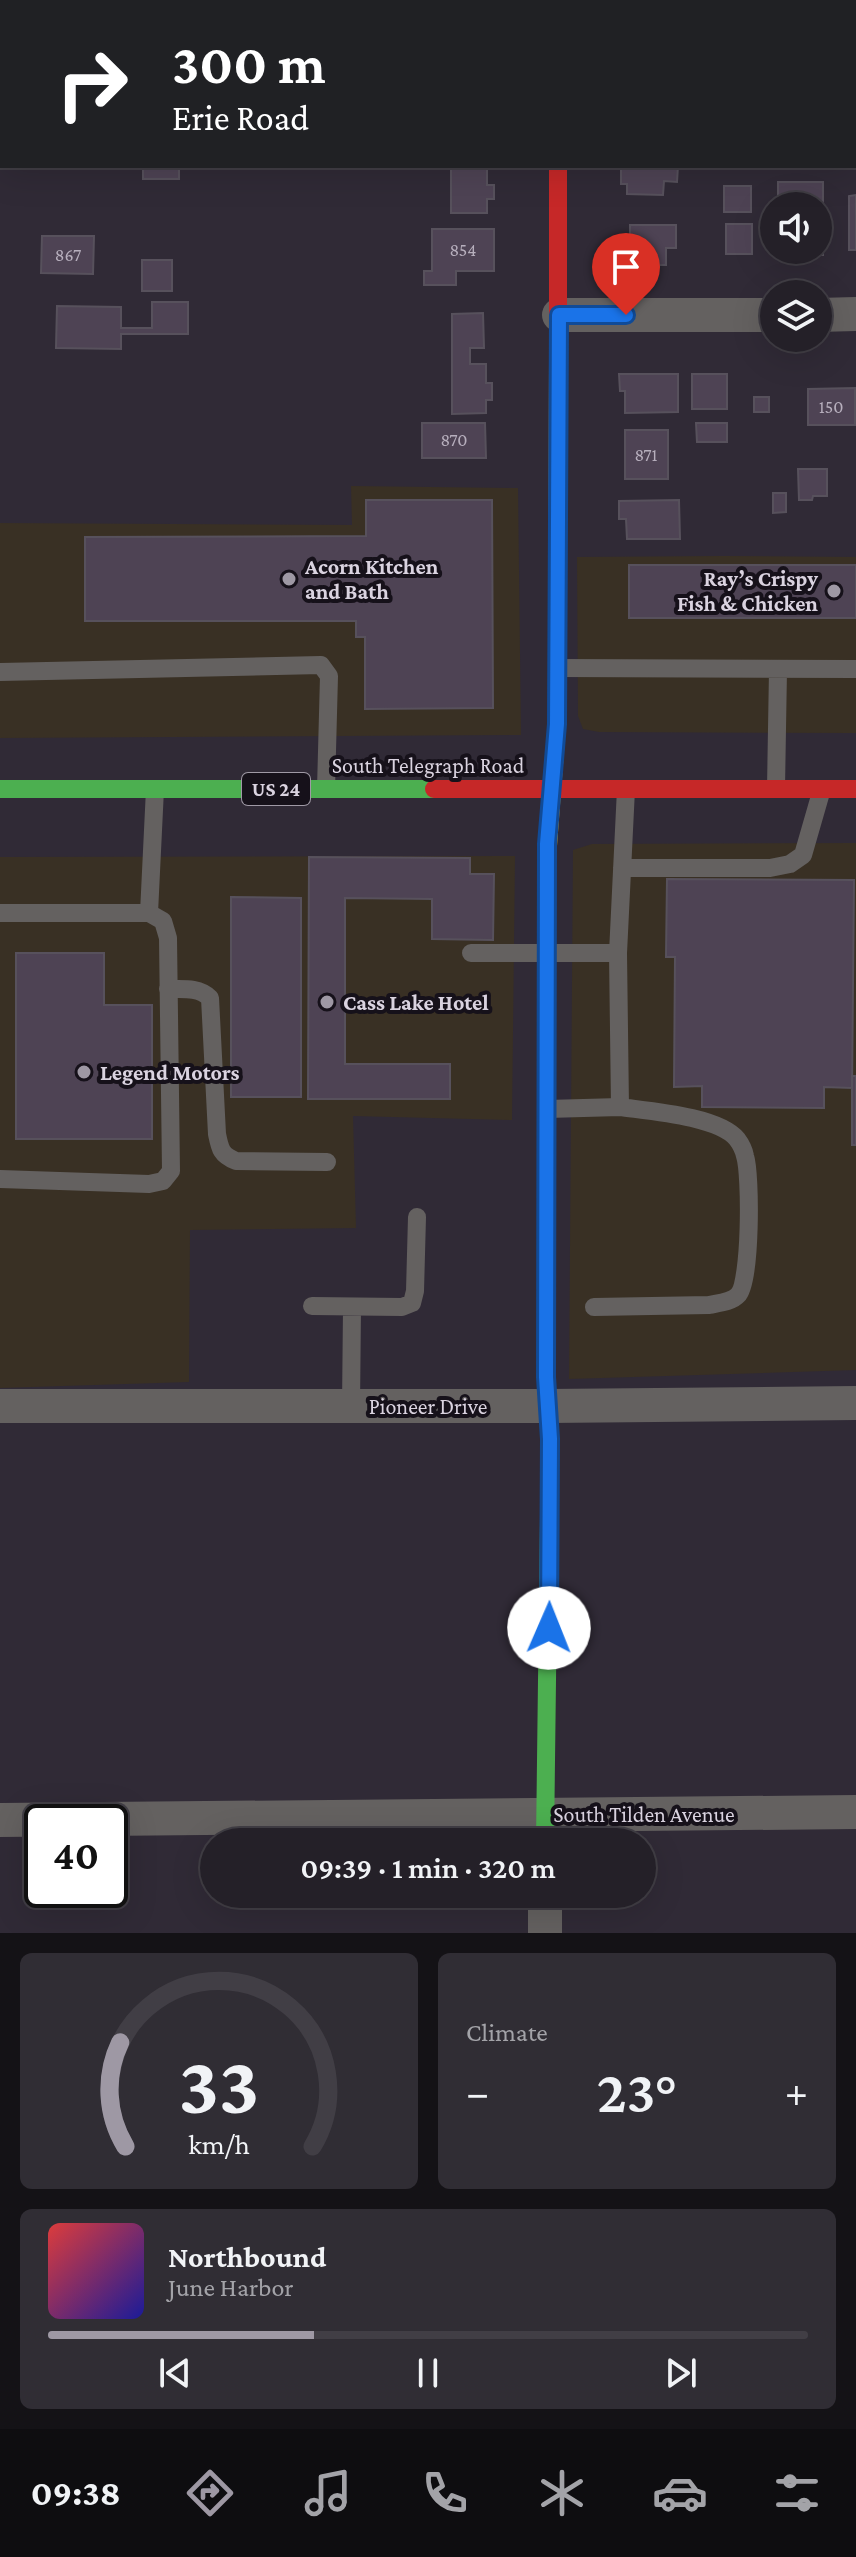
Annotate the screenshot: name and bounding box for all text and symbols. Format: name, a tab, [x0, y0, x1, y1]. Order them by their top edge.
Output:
icon: right	[40, 32, 144, 136]
text: 300 m	[172, 33, 326, 95]
text: Erie Road	[172, 98, 309, 138]
map controls	[760, 192, 832, 352]
button: sound	[760, 192, 832, 264]
pin	[592, 233, 660, 315]
house number: 854	[449, 240, 477, 260]
house number: 867	[55, 245, 81, 265]
icon: arrive	[604, 245, 648, 289]
button: layers	[760, 280, 832, 352]
house number: 150	[819, 397, 843, 417]
house number: 870	[440, 430, 468, 450]
house number: 871	[634, 445, 658, 465]
place label: Acorn Kitchen and Bath	[304, 554, 439, 604]
place label: Ray’s Crispy Fish & Chicken	[677, 566, 818, 616]
marker: Acorn Kitchen and Bath	[280, 570, 298, 588]
marker: Ray’s Crispy Fish & Chicken	[825, 582, 843, 600]
street label: South Telegraph Road	[332, 753, 525, 778]
road number: US 24	[242, 773, 310, 805]
place label: Cass Lake Hotel	[343, 990, 489, 1015]
marker: Cass Lake Hotel	[318, 993, 336, 1011]
place label: Legend Motors	[100, 1060, 239, 1085]
marker: Legend Motors	[75, 1063, 93, 1081]
street label: Pioneer Drive	[369, 1394, 487, 1419]
position arrow	[507, 1586, 591, 1670]
street label: South Tilden Avenue	[553, 1802, 735, 1827]
speed limit sign: 40	[24, 1804, 128, 1908]
text: 09:39 · 1 min · 320 m	[300, 1851, 556, 1884]
text: Climate	[466, 2018, 548, 2047]
text: 33	[179, 2038, 259, 2131]
text: 23°	[597, 2058, 677, 2125]
text: −	[466, 2068, 489, 2116]
text: +	[785, 2068, 808, 2116]
text: km/h	[188, 2128, 250, 2160]
text: Northbound	[168, 2240, 326, 2273]
text: June Harbor	[168, 2273, 294, 2302]
icon: previous	[153, 2351, 197, 2395]
icon: pause	[406, 2351, 450, 2395]
icon: next	[659, 2351, 703, 2395]
icon: directions	[182, 2465, 238, 2521]
icon: music	[300, 2465, 356, 2521]
icon: phone	[417, 2465, 473, 2521]
icon: climate	[534, 2465, 590, 2521]
icon: car	[652, 2465, 708, 2521]
icon: filters	[769, 2465, 825, 2521]
text: 09:38	[31, 2473, 121, 2513]

